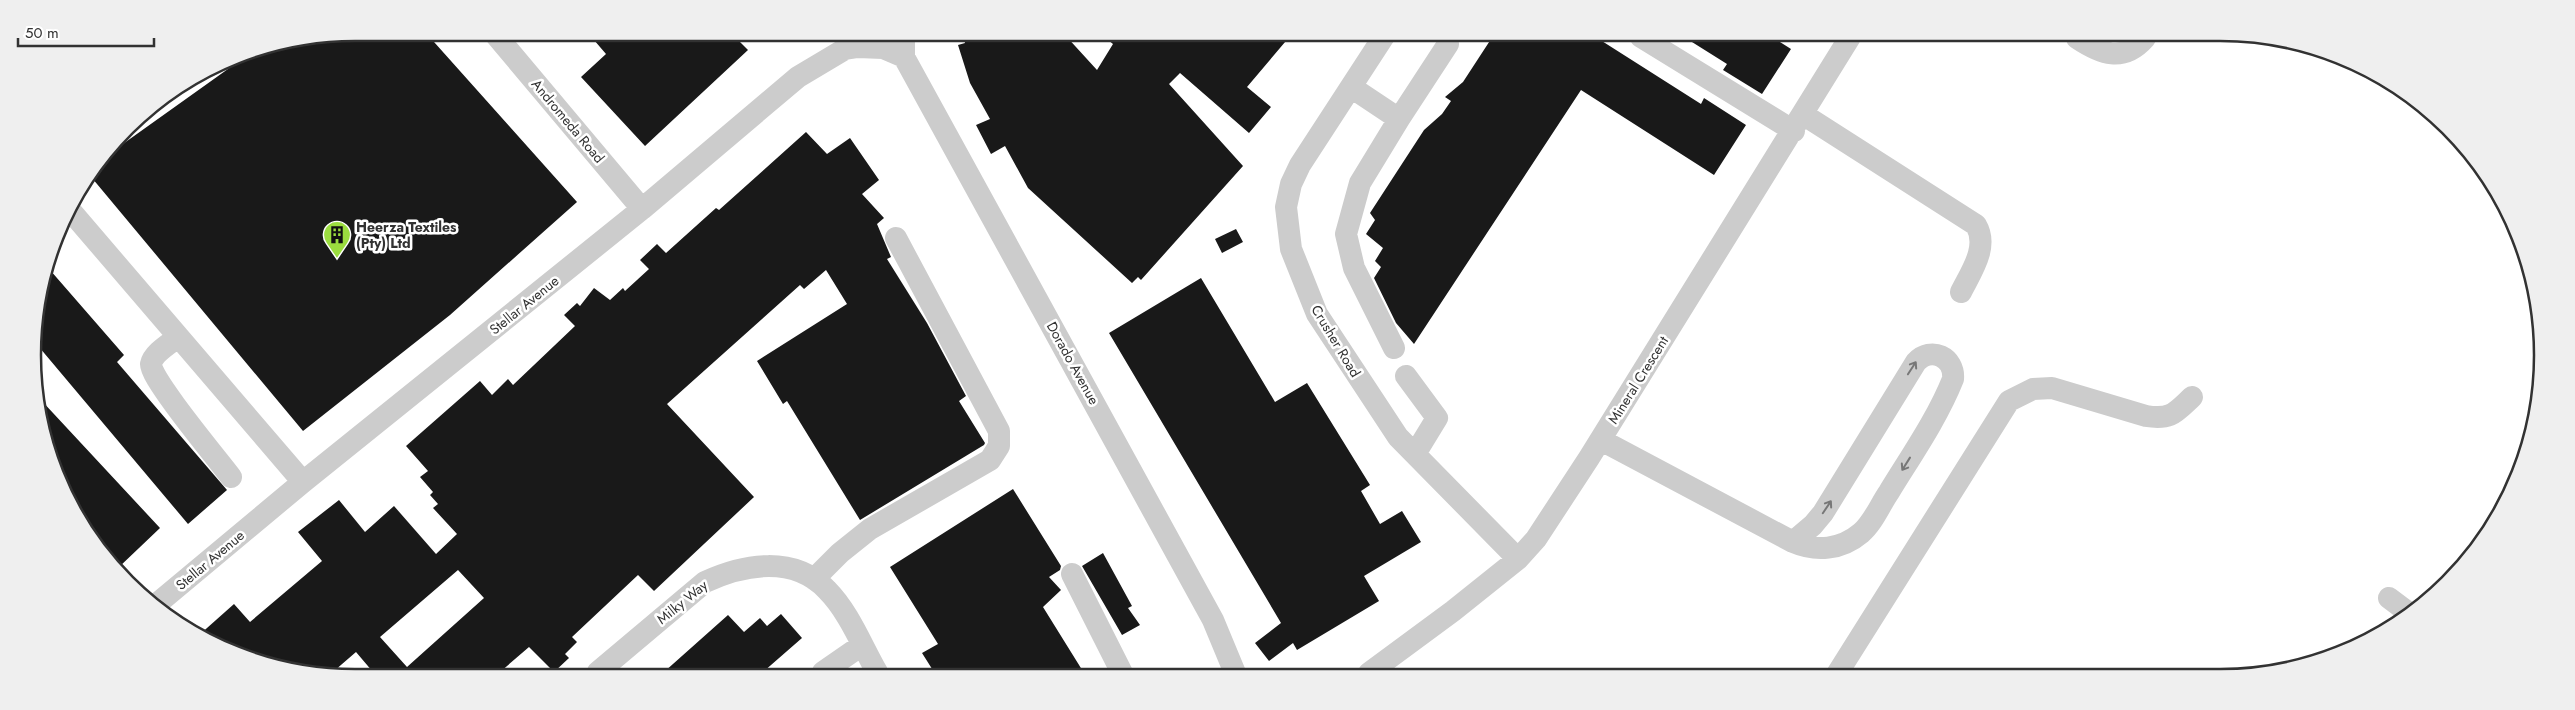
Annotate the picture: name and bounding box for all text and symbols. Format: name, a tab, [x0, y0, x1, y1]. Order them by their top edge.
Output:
scale bar	[18, 15, 154, 47]
text: 50 m	[25, 22, 59, 44]
street label: Andromeda Road	[527, 75, 609, 167]
place label: Heerza Textiles (Pty) Ltd	[356, 217, 457, 253]
building icon: Heerza Textiles (Pty) Ltd	[322, 220, 352, 259]
street label: Stellar Avenue	[485, 271, 563, 339]
street label: Crusher Road	[1307, 301, 1365, 381]
street label: Dorado Avenue	[1042, 318, 1104, 408]
street label: Mineral Crescent	[1603, 332, 1673, 428]
one-way arrow	[1906, 361, 1917, 375]
one-way arrow	[1900, 457, 1910, 471]
one-way arrow	[1822, 500, 1832, 514]
street label: Stellar Avenue	[171, 525, 249, 595]
street label: Milky Way	[652, 575, 712, 629]

